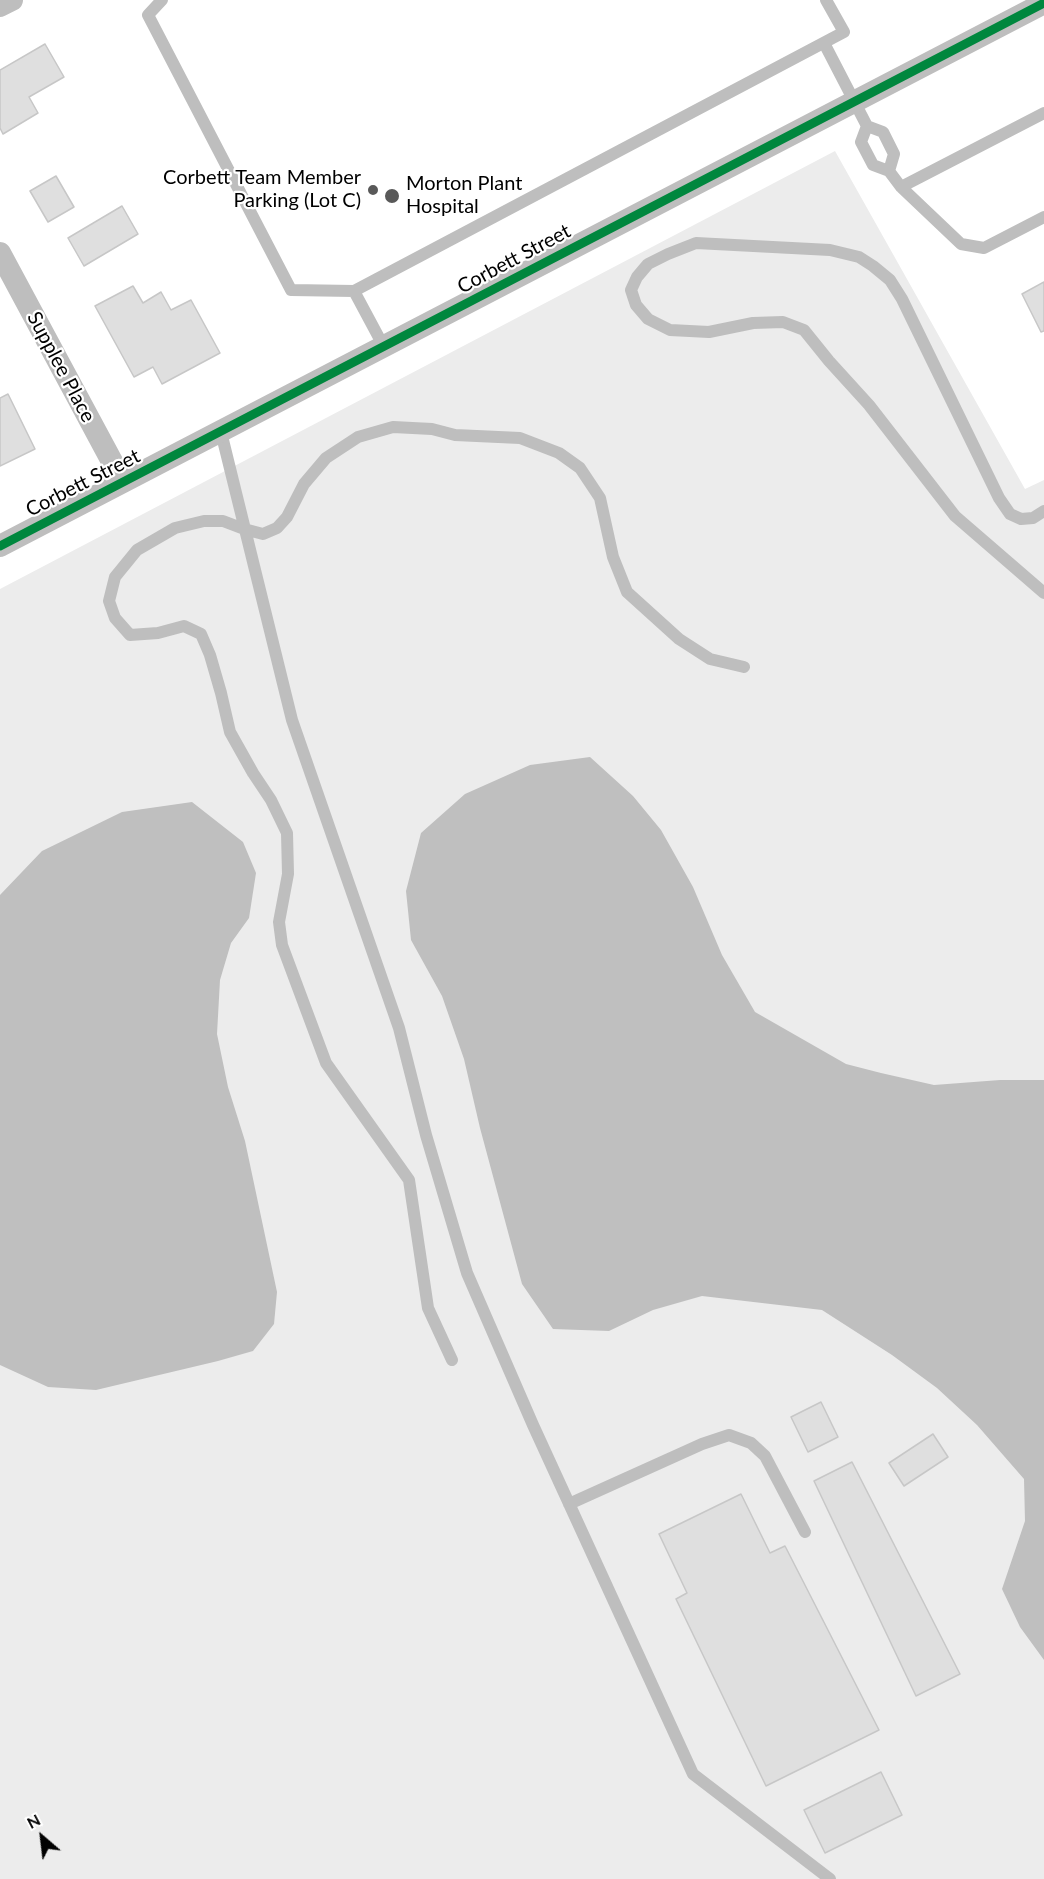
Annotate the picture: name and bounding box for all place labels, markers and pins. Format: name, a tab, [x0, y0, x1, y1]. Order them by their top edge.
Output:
place label: Corbett Team Member Parking (Lot C)	[163, 166, 361, 213]
place label: Morton Plant Hospital	[406, 172, 522, 219]
marker: Corbett Team Member Parking (Lot C)	[366, 183, 380, 197]
marker: Morton Plant Hospital	[383, 187, 401, 205]

